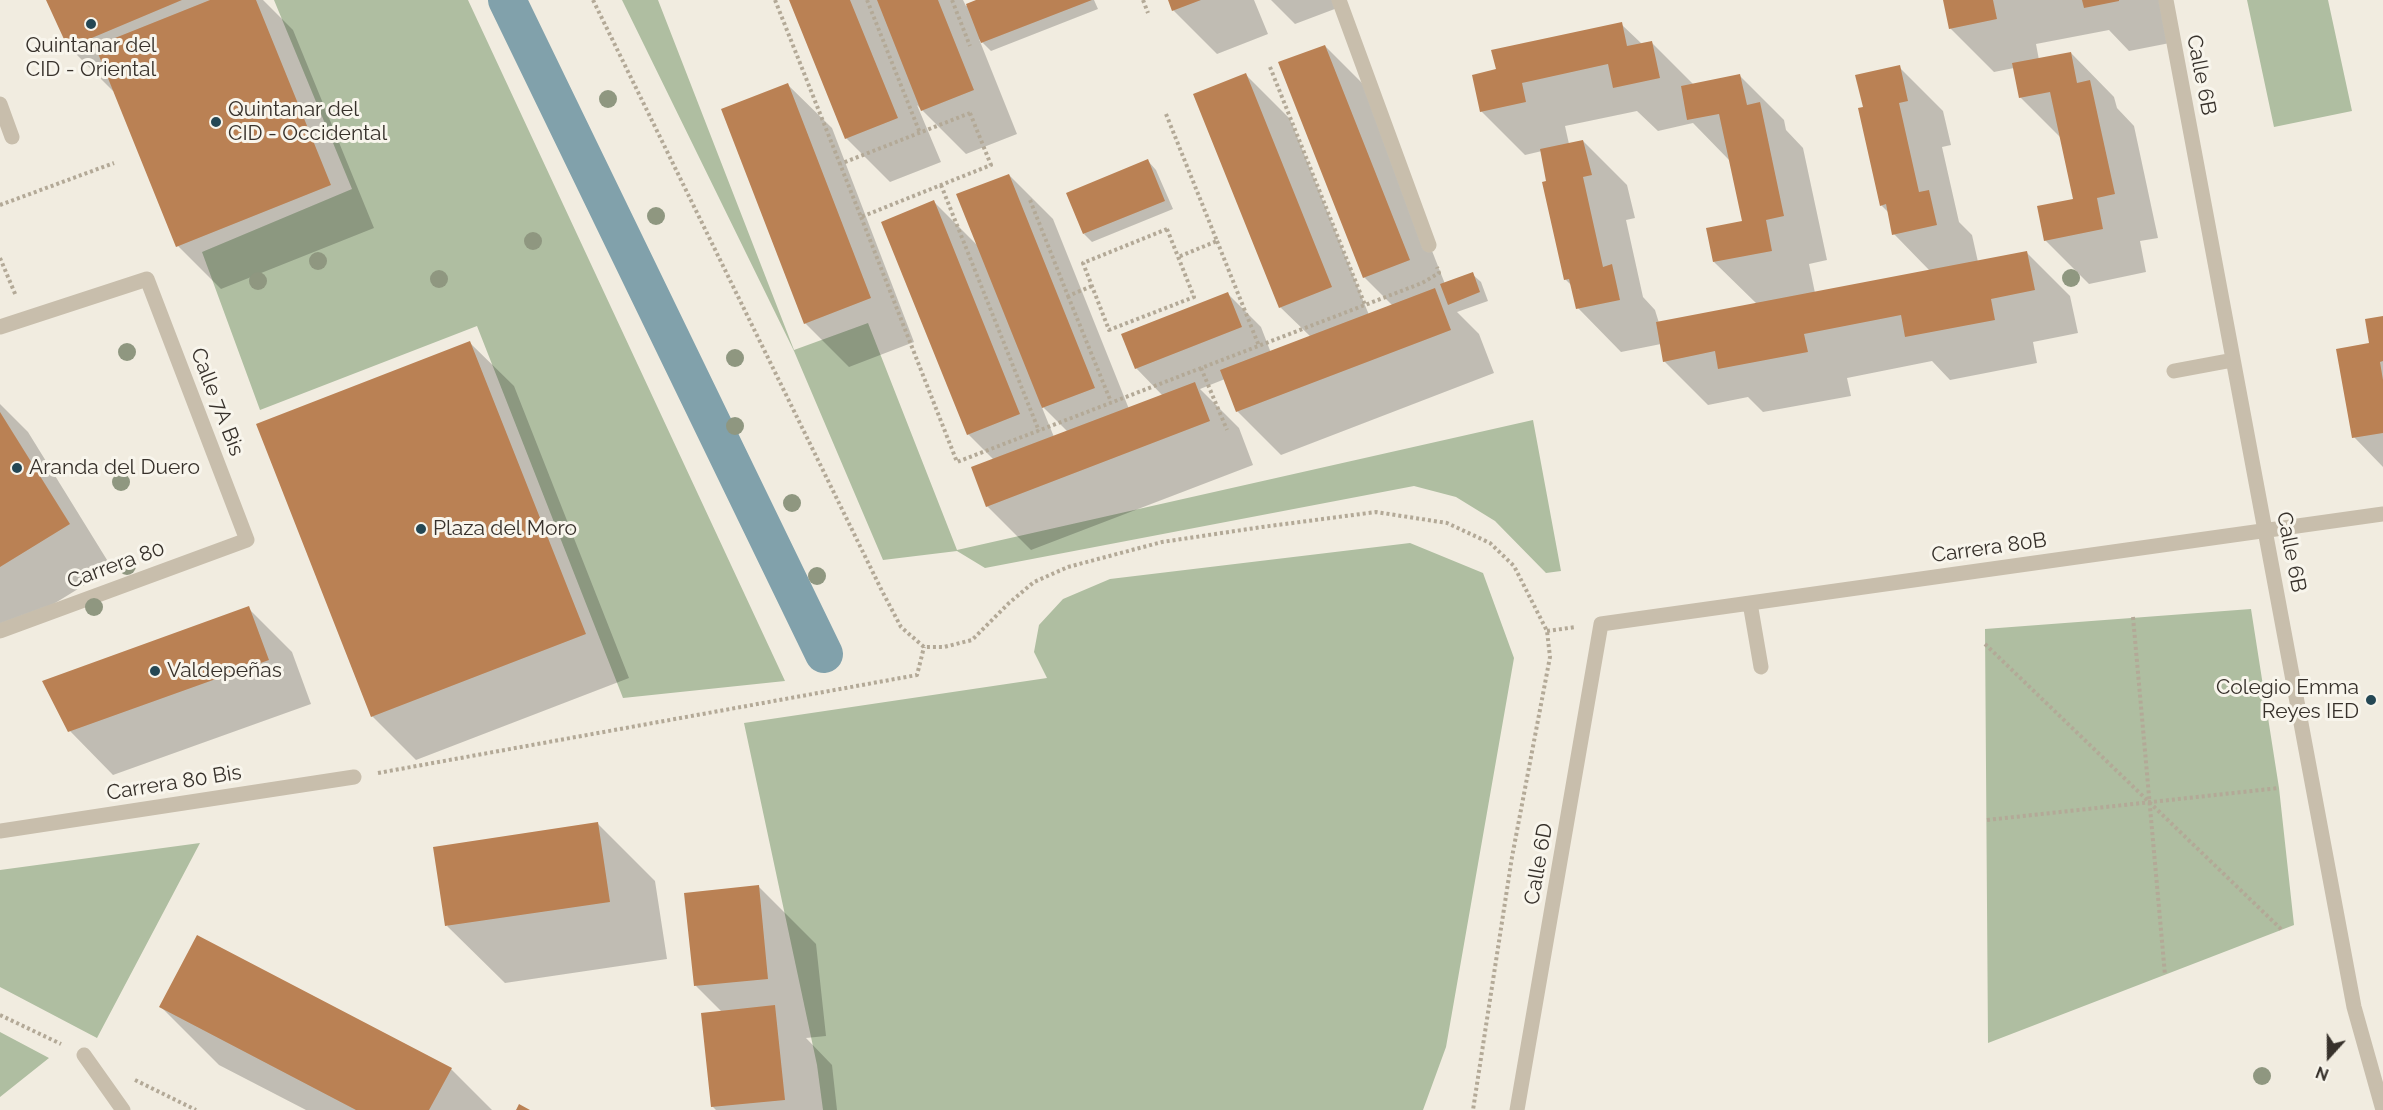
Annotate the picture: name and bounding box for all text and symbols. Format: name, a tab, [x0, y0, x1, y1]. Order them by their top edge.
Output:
marker: Quintanar del CID - Oriental	[84, 17, 98, 31]
place label: Quintanar del CID - Oriental	[26, 33, 156, 83]
street label: Calle 6B	[2181, 33, 2221, 117]
place label: Quintanar del CID - Occidental	[228, 97, 387, 147]
marker: Quintanar del CID - Occidental	[209, 115, 223, 129]
street label: Calle 7A Bis	[185, 345, 249, 459]
place label: Aranda del Duero	[29, 455, 200, 481]
marker: Aranda del Duero	[10, 461, 24, 475]
street label: Calle 6B	[2271, 510, 2311, 594]
place label: Plaza del Moro	[433, 516, 577, 542]
marker: Plaza del Moro	[414, 522, 428, 536]
street label: Carrera 80B	[1930, 527, 2048, 569]
street label: Carrera 80	[64, 536, 168, 594]
place label: Valdepeñas	[167, 658, 282, 684]
marker: Valdepeñas	[148, 664, 162, 678]
place label: Colegio Emma Reyes IED	[2216, 675, 2359, 725]
marker: Colegio Emma Reyes IED	[2364, 693, 2378, 707]
street label: Carrera 80 Bis	[105, 760, 243, 806]
street label: Calle 6D	[1519, 821, 1559, 907]
north arrow	[2299, 1026, 2359, 1086]
text: N	[2313, 1062, 2331, 1084]

